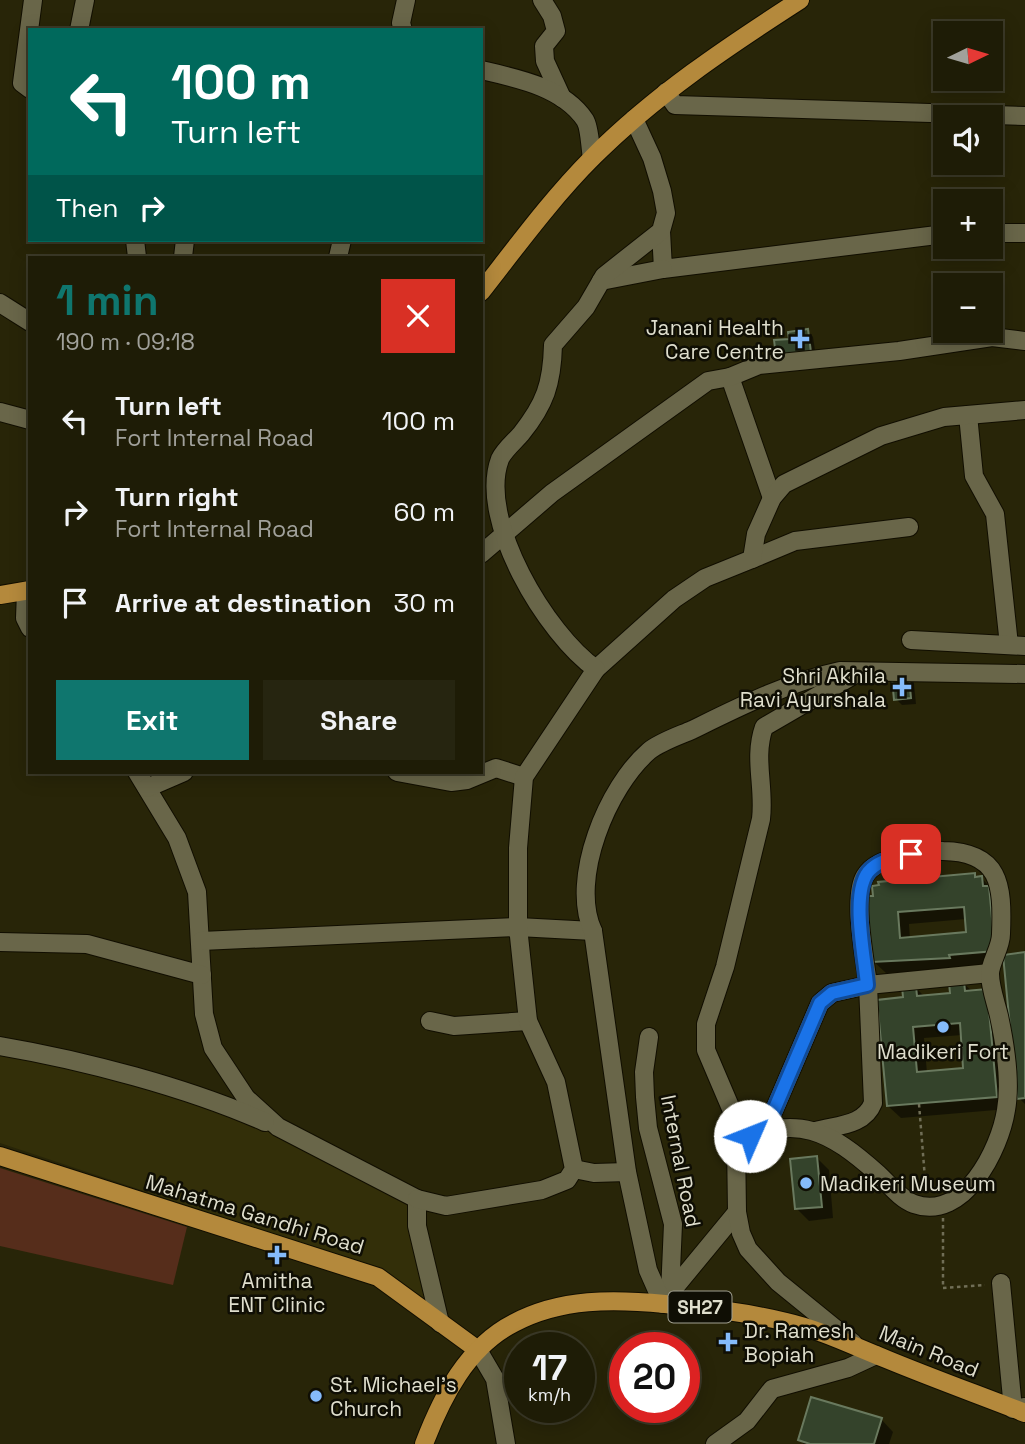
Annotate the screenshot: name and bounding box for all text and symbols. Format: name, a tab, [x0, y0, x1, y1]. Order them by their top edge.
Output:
north arrow	[933, 21, 1003, 91]
map controls	[933, 21, 1003, 343]
text: 100 m	[171, 51, 311, 113]
icon: left	[56, 56, 147, 147]
button: sound	[933, 105, 1003, 175]
text: Turn left	[171, 112, 301, 152]
icon: right	[133, 189, 171, 227]
button: +	[933, 189, 1003, 259]
text: Then	[56, 191, 119, 225]
button: −	[933, 273, 1003, 343]
text: 1 min	[56, 274, 159, 327]
button: close	[381, 279, 455, 353]
place label: Janani Health Care Centre	[646, 314, 784, 365]
text: 190 m · 09:18	[56, 327, 195, 357]
marker: Janani Health Care Centre	[790, 329, 810, 349]
text: Turn left	[115, 389, 222, 423]
icon: left	[56, 402, 94, 440]
text: 100 m	[382, 404, 455, 438]
text: Fort Internal Road	[115, 423, 314, 453]
text: Turn right	[115, 480, 239, 514]
icon: right	[56, 493, 94, 531]
text: 60 m	[393, 495, 455, 529]
text: Fort Internal Road	[115, 514, 314, 544]
icon: arrive	[56, 584, 94, 622]
text: Arrive at destination	[115, 586, 372, 620]
text: 30 m	[394, 586, 455, 620]
place label: Shri Akhila Ravi Ayurshala	[740, 662, 886, 713]
marker: Shri Akhila Ravi Ayurshala	[892, 677, 912, 697]
button: Exit	[56, 680, 249, 760]
button: Share	[263, 680, 455, 760]
pin	[881, 824, 941, 884]
icon: arrive	[892, 835, 930, 873]
marker: Madikeri Fort	[935, 1019, 951, 1035]
place label: Madikeri Fort	[877, 1038, 1009, 1065]
street label: Internal Road	[655, 1092, 707, 1230]
position arrow	[713, 1099, 787, 1173]
street label: Mahatma Gandhi Road	[143, 1168, 367, 1260]
place label: Madikeri Museum	[820, 1170, 996, 1197]
marker: Madikeri Museum	[798, 1175, 814, 1191]
marker: Amitha ENT Clinic	[267, 1245, 287, 1265]
place label: Amitha ENT Clinic	[228, 1267, 326, 1318]
road number: SH27	[668, 1292, 732, 1322]
place label: Dr. Ramesh Bopiah	[744, 1317, 854, 1368]
street label: Main Road	[875, 1319, 983, 1383]
speed limit sign: 20	[609, 1332, 700, 1423]
marker: Dr. Ramesh Bopiah	[718, 1332, 738, 1352]
text: 17	[532, 1346, 567, 1390]
place label: St. Michael's Church	[330, 1371, 457, 1422]
text: km/h	[528, 1383, 571, 1406]
marker: St. Michael's Church	[308, 1388, 324, 1404]

